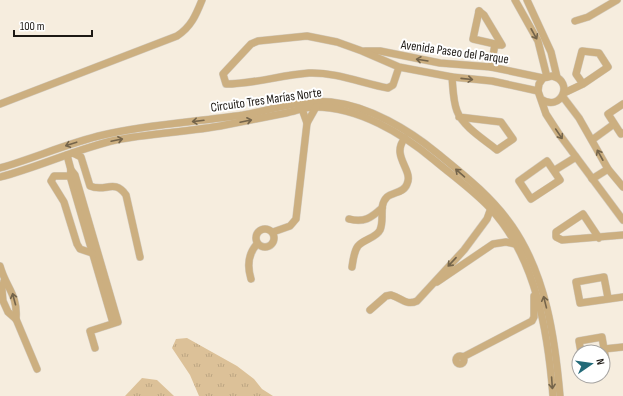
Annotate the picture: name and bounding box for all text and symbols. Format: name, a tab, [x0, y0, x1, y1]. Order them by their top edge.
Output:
scale bar	[14, 12, 92, 38]
text: 100 m	[20, 19, 45, 34]
one-way arrow	[530, 28, 538, 40]
street label: Avenida Paseo del Parque	[399, 36, 510, 67]
one-way arrow	[416, 56, 429, 64]
one-way arrow	[460, 75, 473, 83]
street label: Circuito Tres Marías Norte	[210, 84, 323, 116]
one-way arrow	[192, 117, 205, 125]
one-way arrow	[239, 117, 252, 125]
one-way arrow	[555, 128, 563, 139]
one-way arrow	[110, 136, 123, 144]
one-way arrow	[65, 141, 77, 149]
one-way arrow	[596, 149, 604, 161]
one-way arrow	[455, 168, 466, 177]
one-way arrow	[447, 257, 457, 267]
one-way arrow	[10, 292, 17, 305]
one-way arrow	[541, 296, 549, 309]
north arrow	[571, 344, 611, 384]
text: N	[593, 358, 607, 366]
one-way arrow	[549, 376, 556, 389]

